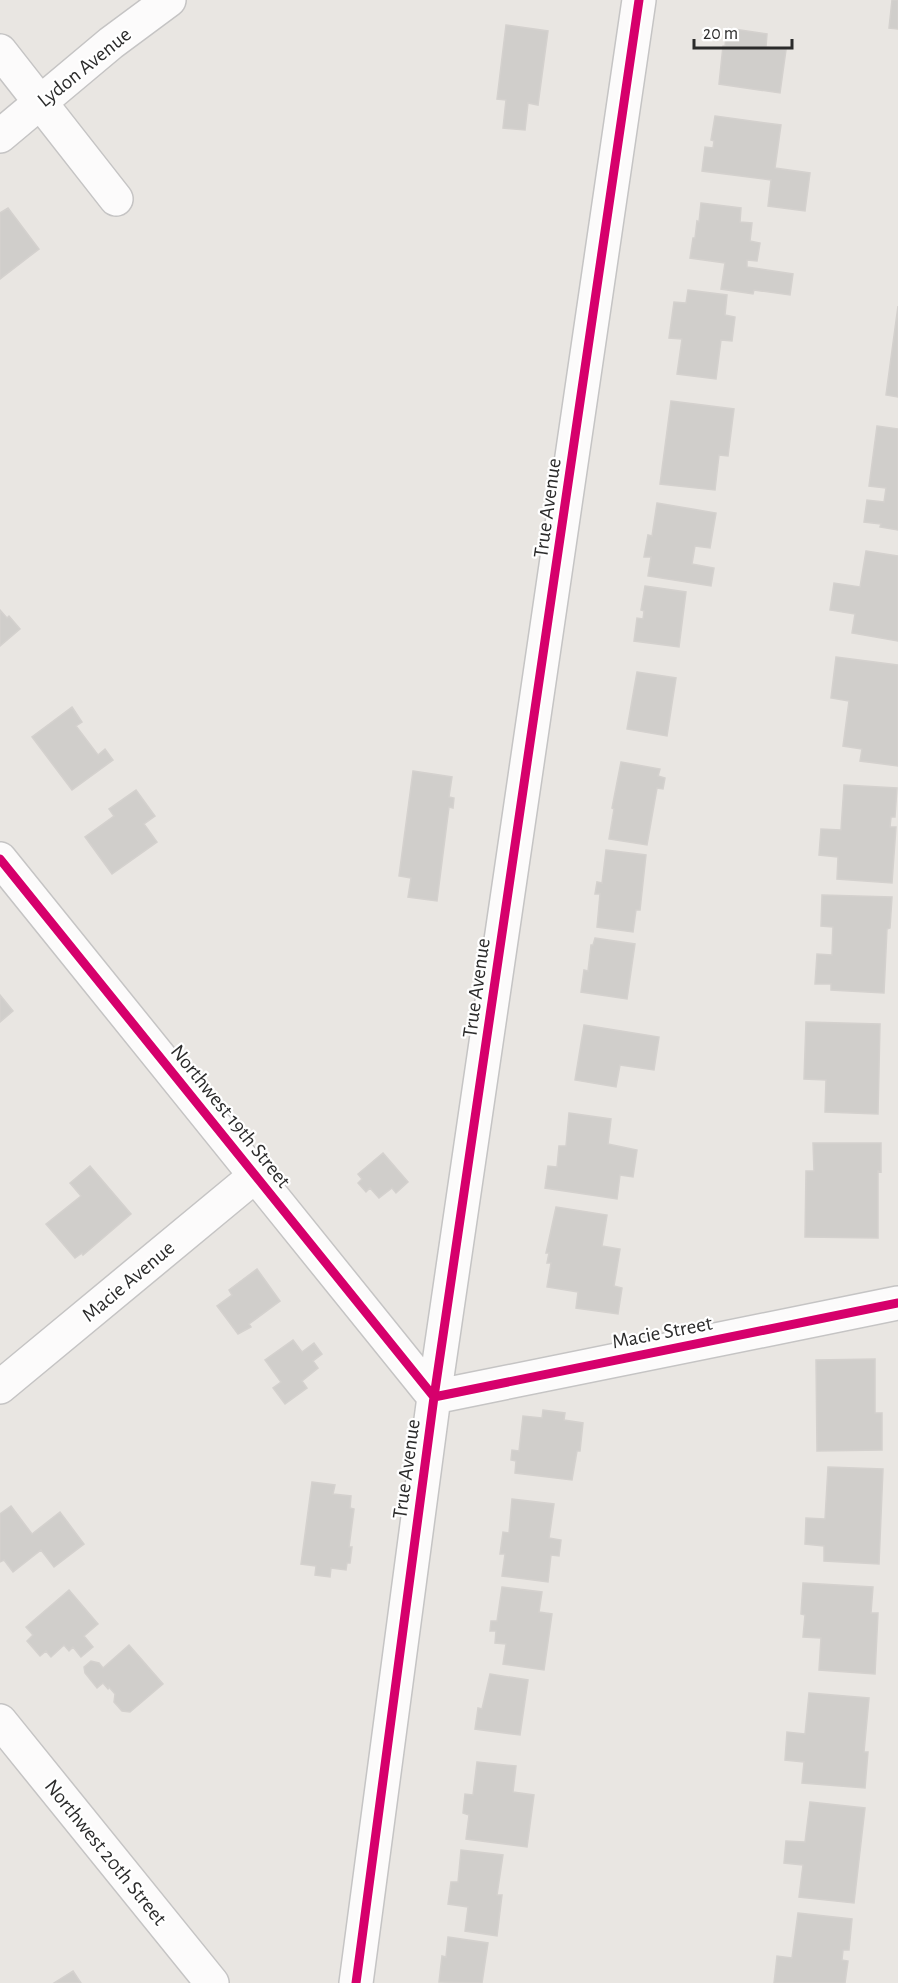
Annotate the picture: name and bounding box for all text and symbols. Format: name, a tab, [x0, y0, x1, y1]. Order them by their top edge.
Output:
scale bar	[694, 12, 792, 50]
street label: Lydon Avenue	[34, 24, 135, 111]
text: 20 m	[703, 25, 738, 43]
street label: True Avenue	[530, 457, 565, 559]
street label: True Avenue	[459, 937, 494, 1039]
street label: Northwest 19th Street	[167, 1041, 295, 1192]
street label: Macie Avenue	[78, 1237, 179, 1326]
street label: Macie Street	[610, 1312, 714, 1353]
street label: True Avenue	[389, 1418, 424, 1520]
street label: Northwest 20th Street	[41, 1776, 171, 1929]

